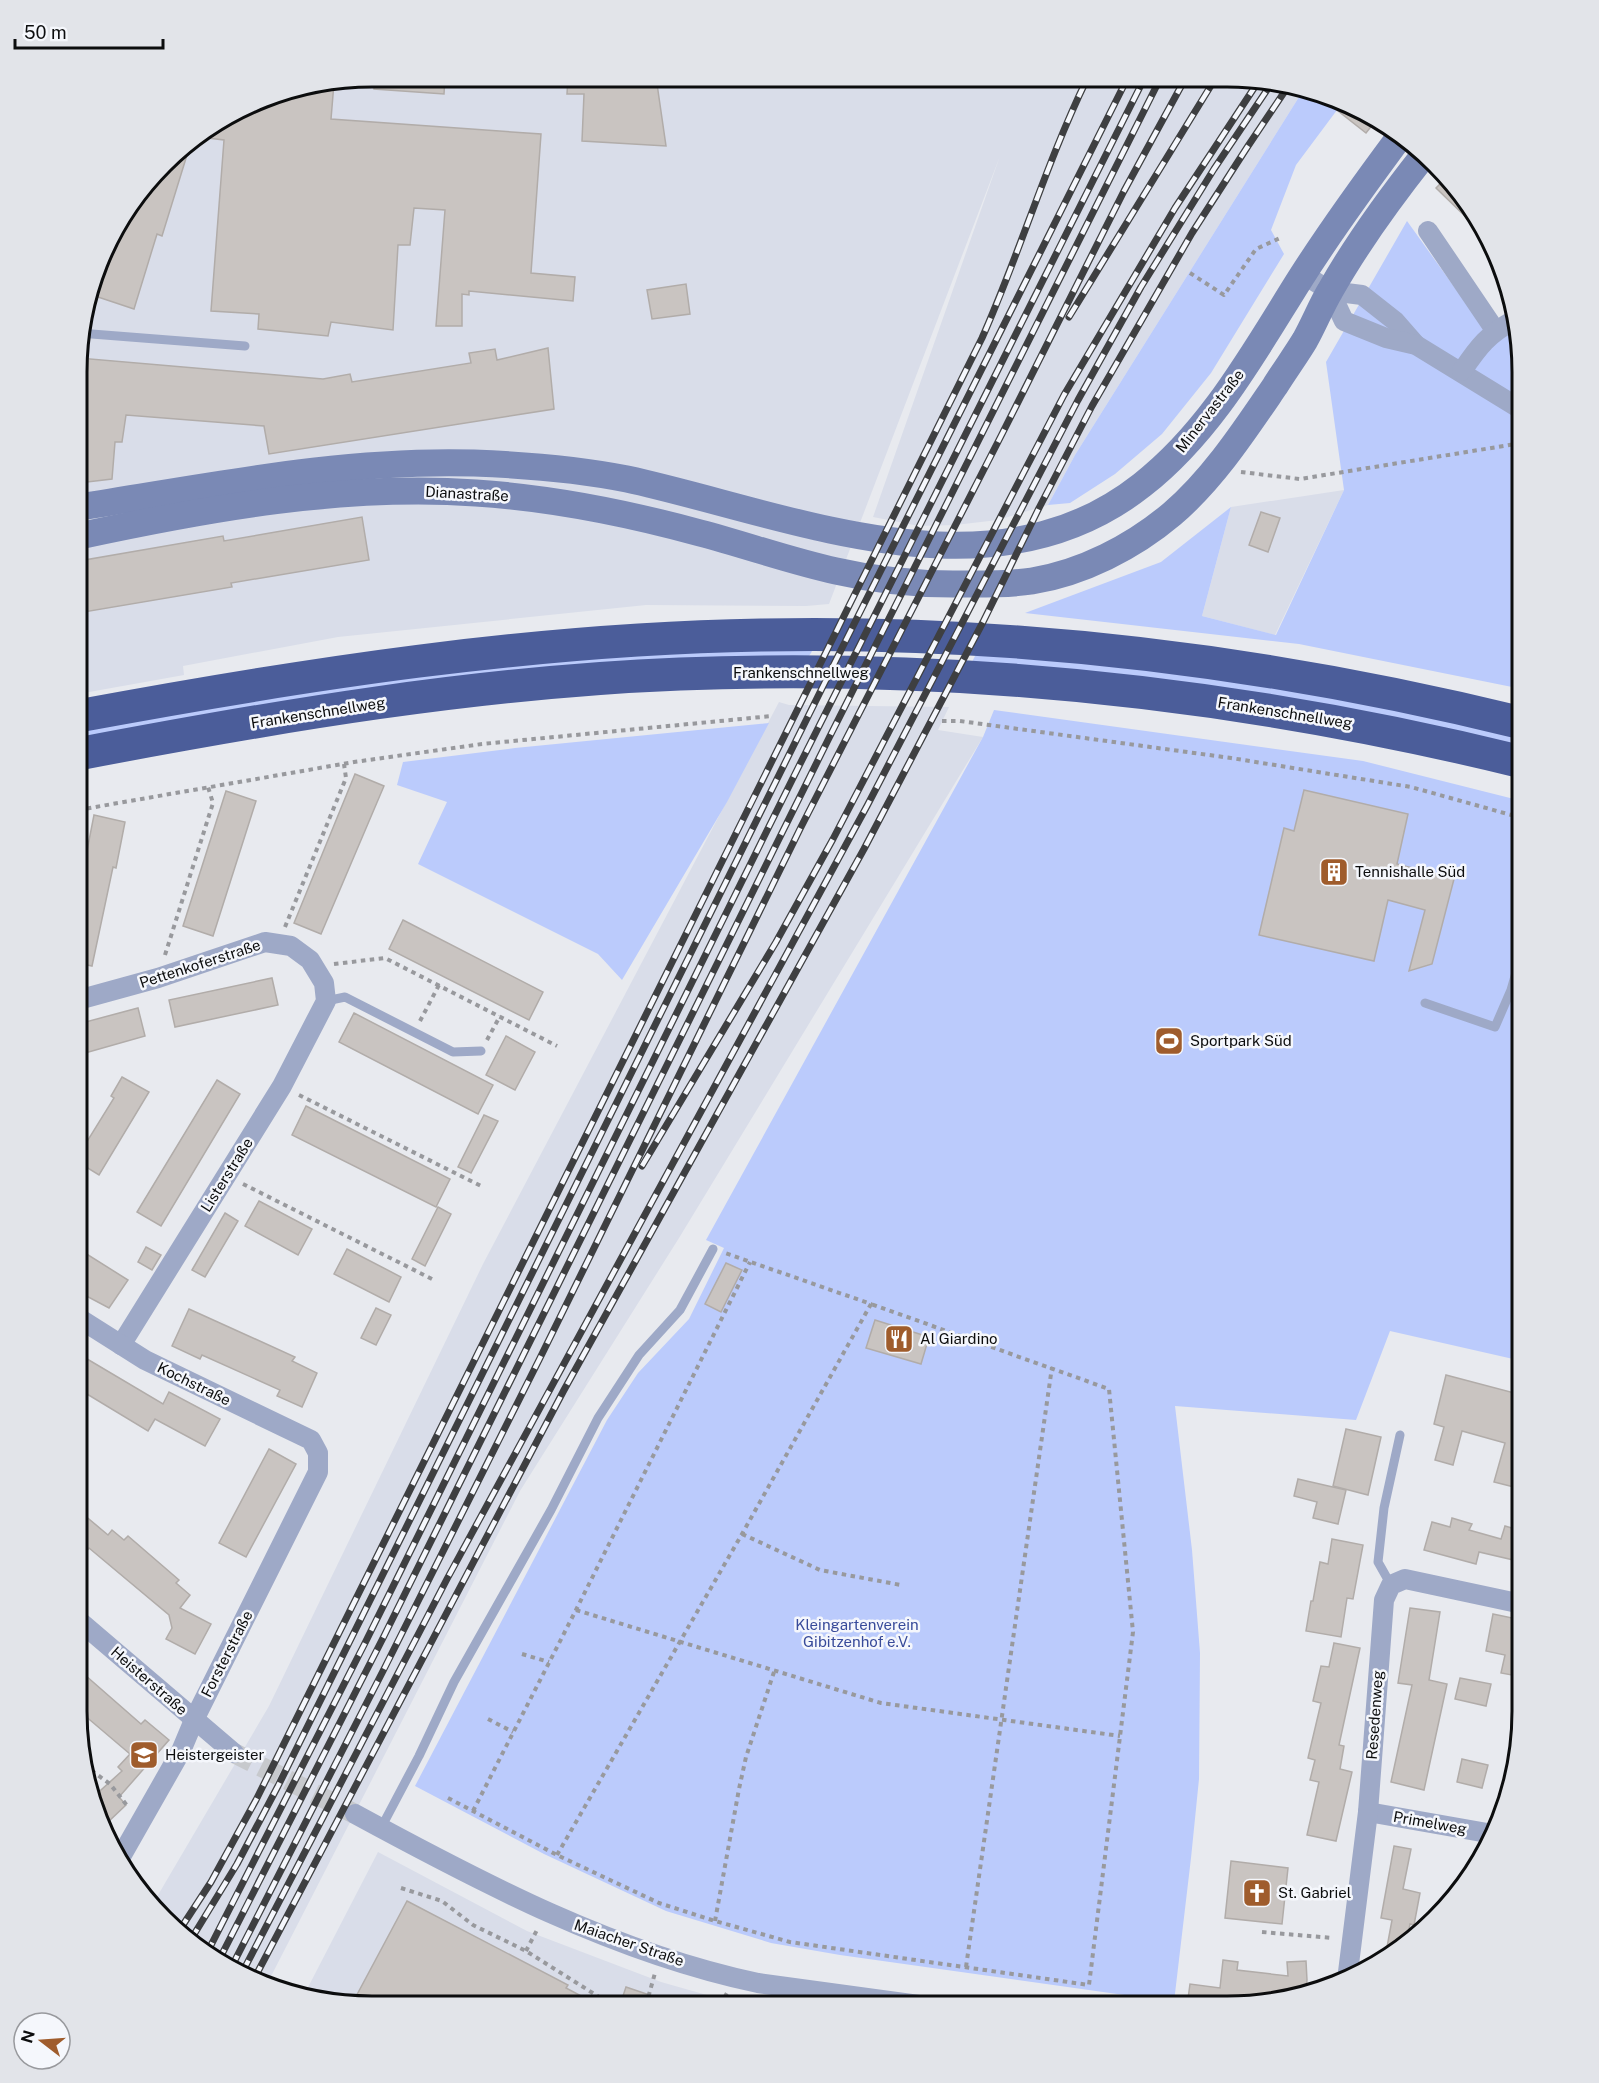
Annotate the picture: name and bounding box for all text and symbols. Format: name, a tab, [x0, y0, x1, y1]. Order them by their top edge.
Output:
scale bar	[15, 12, 164, 50]
text: 50 m	[24, 22, 67, 43]
street label: Minervastraße	[1172, 366, 1247, 455]
street label: Dianastraße	[425, 483, 509, 504]
street label: Frankenschnellweg	[733, 664, 869, 681]
street label: Frankenschnellweg	[249, 693, 386, 732]
street label: Frankenschnellweg	[1217, 693, 1354, 732]
building icon: Tennishalle Süd	[1318, 856, 1350, 888]
place label: Tennishalle Süd	[1355, 863, 1465, 880]
street label: Pettenkoferstraße	[137, 936, 263, 991]
sports icon: Sportpark Süd	[1153, 1025, 1185, 1057]
place label: Sportpark Süd	[1190, 1032, 1292, 1049]
street label: Listerstraße	[197, 1135, 256, 1215]
restaurant icon: Al Giardino	[883, 1323, 915, 1355]
place label: Al Giardino	[920, 1330, 998, 1347]
street label: Kochstraße	[155, 1359, 234, 1409]
street label: Forsterstraße	[197, 1608, 256, 1700]
park label: Kleingartenverein Gibitzenhof e.V.	[795, 1616, 919, 1650]
street label: Heisterstraße	[108, 1643, 191, 1718]
street label: Resedenweg	[1363, 1670, 1386, 1760]
school or university icon: Heistergeister	[128, 1739, 160, 1771]
place label: Heistergeister	[165, 1746, 265, 1763]
street label: Primelweg	[1392, 1808, 1468, 1837]
church icon: St. Gabriel	[1241, 1877, 1273, 1909]
place label: St. Gabriel	[1278, 1884, 1351, 1901]
street label: Maiacher Straße	[572, 1916, 686, 1969]
north arrow	[12, 2011, 72, 2071]
text: N	[17, 2028, 39, 2046]

